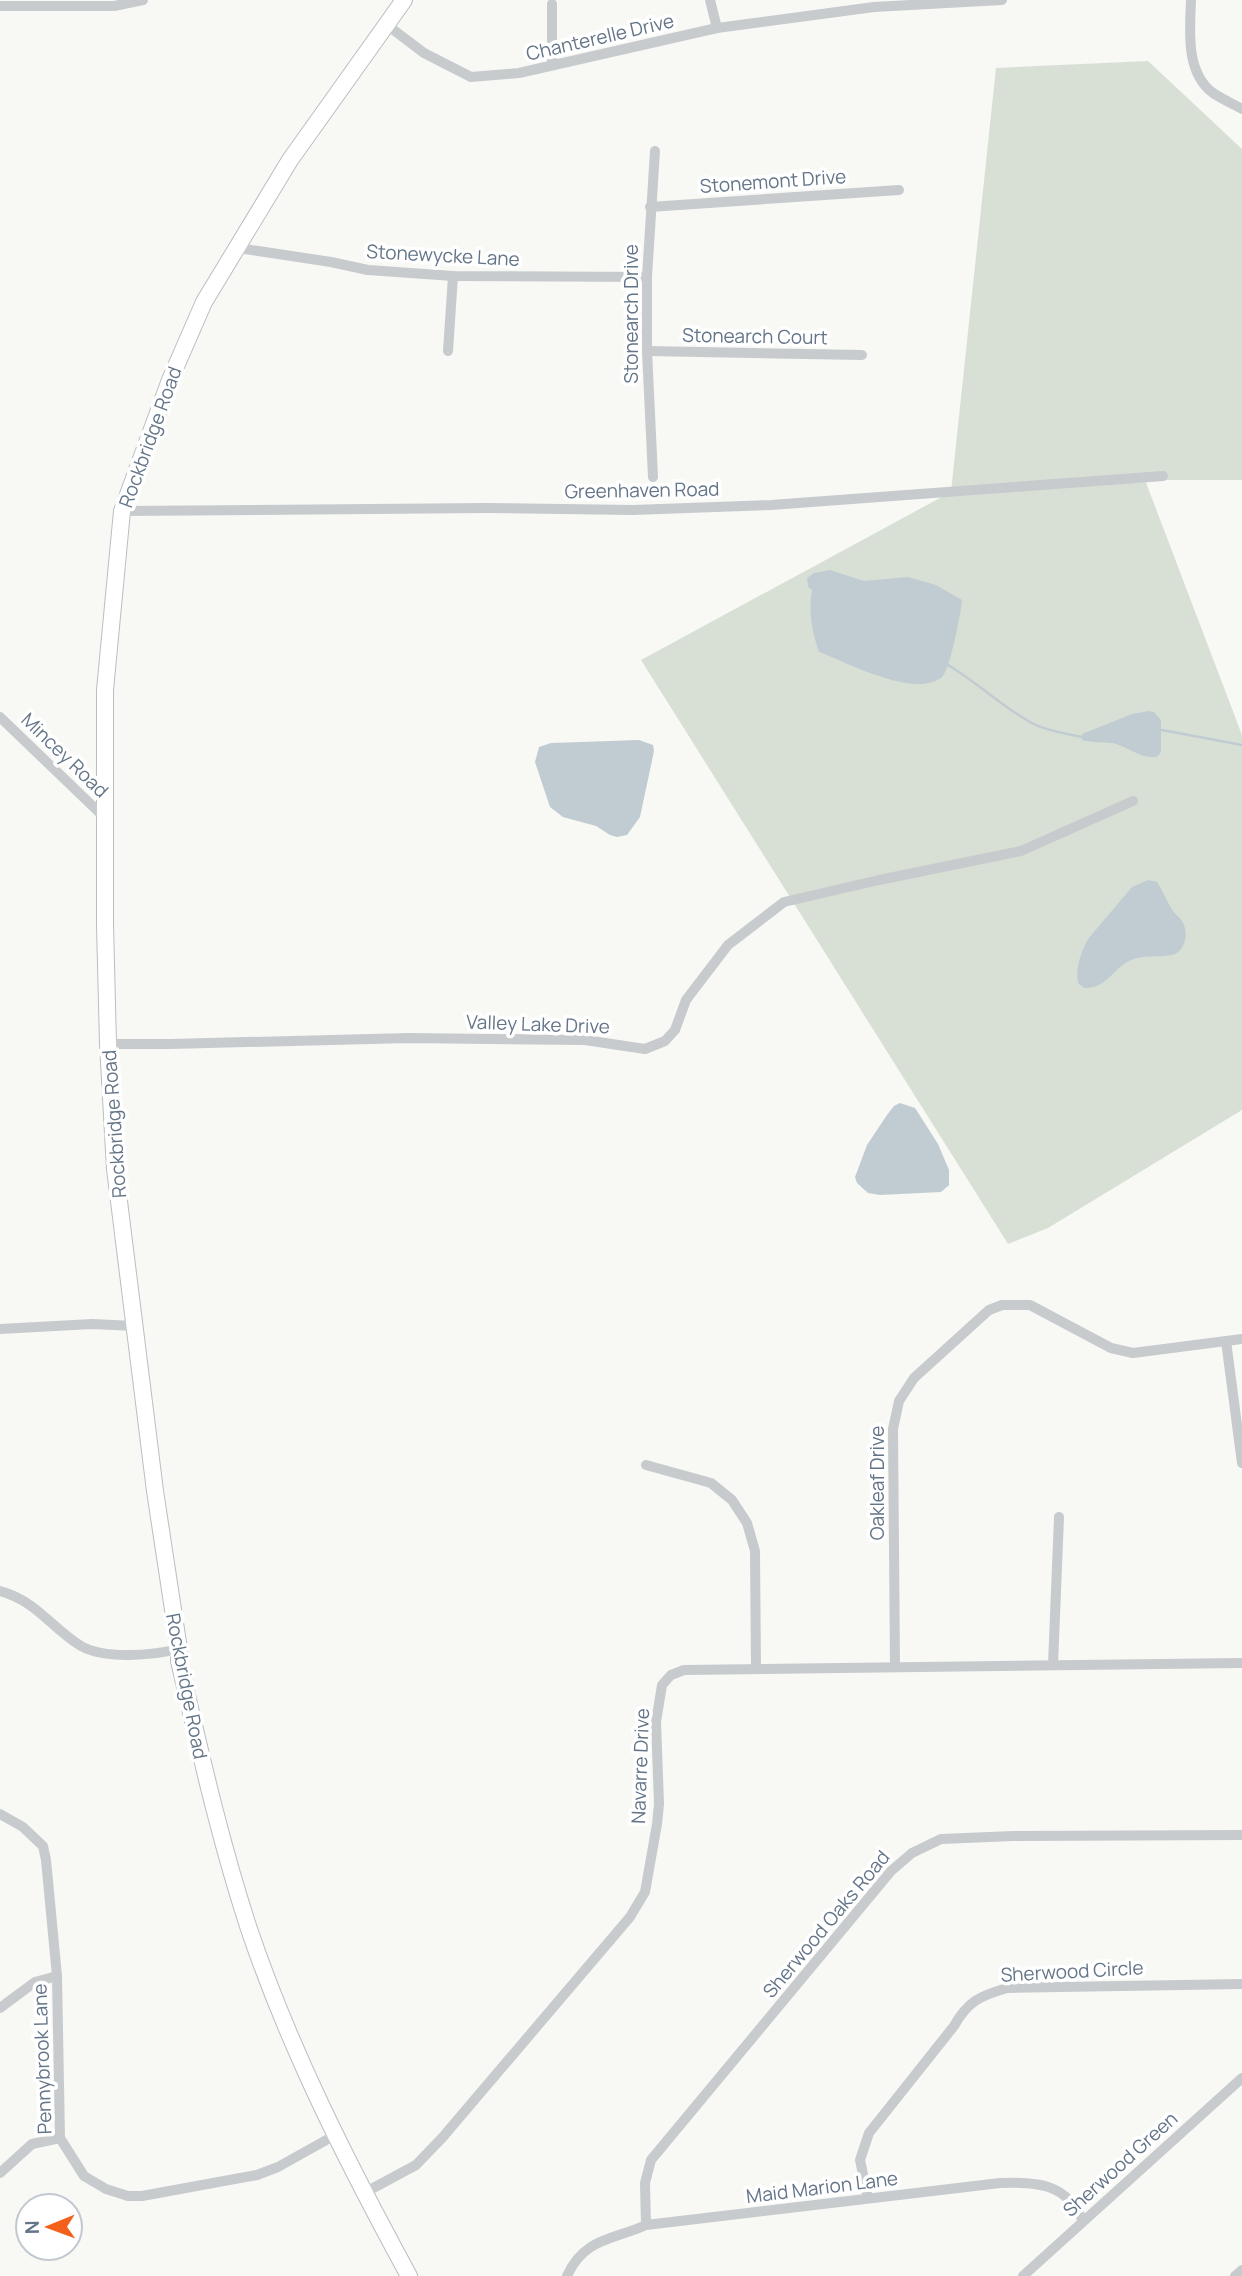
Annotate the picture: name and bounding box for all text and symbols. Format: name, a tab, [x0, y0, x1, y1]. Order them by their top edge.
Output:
street label: Chanterelle Drive	[523, 7, 677, 67]
street label: Stonemont Drive	[699, 163, 847, 199]
street label: Stonewycke Lane	[366, 238, 520, 272]
street label: Stonearch Drive	[618, 244, 644, 384]
street label: Stonearch Court	[682, 322, 828, 350]
street label: Rockbridge Road	[112, 363, 188, 511]
street label: Greenhaven Road	[564, 476, 720, 504]
street label: Mincey Road	[16, 707, 114, 803]
street label: Valley Lake Drive	[466, 1009, 610, 1039]
street label: Rockbridge Road	[96, 1049, 132, 1199]
street label: Oakleaf Drive	[864, 1426, 890, 1540]
street label: Rockbridge Road	[160, 1611, 214, 1761]
street label: Navarre Drive	[625, 1708, 655, 1824]
street label: Sherwood Oaks Road	[757, 1845, 895, 2003]
street label: Sherwood Circle	[1000, 1954, 1144, 1988]
street label: Pennybrook Lane	[26, 1983, 58, 2135]
street label: Sherwood Green	[1057, 2106, 1183, 2222]
street label: Maid Marion Lane	[745, 2165, 899, 2209]
north arrow	[14, 2192, 84, 2262]
text: N	[19, 2220, 45, 2234]

